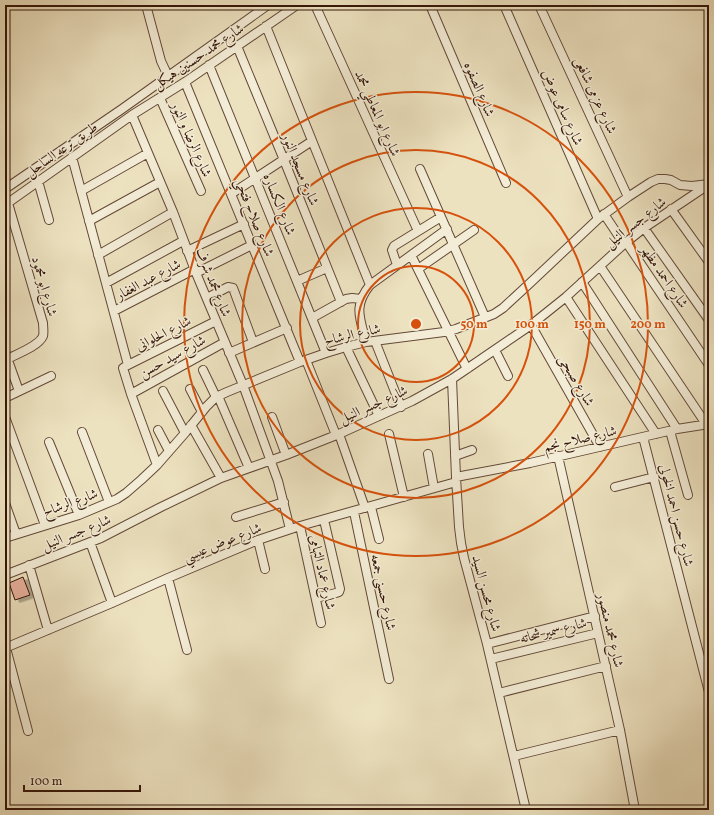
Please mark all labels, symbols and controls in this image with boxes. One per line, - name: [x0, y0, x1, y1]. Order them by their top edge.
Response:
- street label: شارع محمد حسنين هيكل: [149, 20, 249, 96]
- street label: شارع عزمى شافعى: [568, 54, 621, 138]
- street label: شارع الصفوه: [458, 59, 499, 120]
- street label: شارع سامى عوض: [535, 66, 587, 149]
- street label: شارع ابو المعاطي محمد: [347, 67, 404, 161]
- street label: شارع الرضا و النور: [164, 97, 216, 181]
- street label: طريق ترعه الساحل: [22, 118, 102, 182]
- street label: شارع مسجد النور: [275, 129, 323, 209]
- street label: شارع الكساره: [257, 171, 300, 239]
- street label: شارع صلاح فتحي: [227, 176, 278, 260]
- street label: شارع جسر النيل: [601, 193, 671, 254]
- street label: شارع احمد مظهر: [633, 240, 692, 313]
- street label: شارع محمد شرف: [189, 245, 235, 320]
- street label: شارع ابو محمود: [25, 254, 61, 319]
- street label: شارع عبد الغفار: [111, 255, 185, 307]
- street label: شارع الحلوانى: [132, 312, 195, 357]
- centre of rings: [409, 317, 423, 331]
- text: 50 m: [460, 317, 488, 333]
- text: 100 m: [515, 317, 549, 333]
- text: 150 m: [574, 317, 606, 333]
- text: 200 m: [630, 317, 666, 333]
- street label: شارع الرشاح: [322, 320, 383, 353]
- street label: شارع سيد حسن: [136, 331, 210, 384]
- street label: شارع صبحى: [552, 351, 598, 411]
- street label: شارع جسر النيل: [336, 382, 411, 430]
- street label: شارع صلاح نجم: [542, 422, 620, 460]
- street label: شارع حسن احمد الخولى: [653, 462, 697, 569]
- street label: شارع الرشاح: [40, 485, 102, 524]
- street label: شارع جسر النيل: [39, 511, 115, 557]
- street label: شارع عوض عيسي: [181, 519, 266, 570]
- street label: شارع عماد التهامى: [303, 533, 339, 612]
- street label: شارع حسنى جمعه: [364, 552, 400, 633]
- street label: شارع محسن السيد: [465, 553, 505, 634]
- street label: شارع محمد منصور: [590, 589, 627, 670]
- street label: شارع سمير شحاته: [518, 614, 589, 650]
- scale bar: [24, 767, 140, 793]
- text: 100 m: [30, 774, 63, 790]

